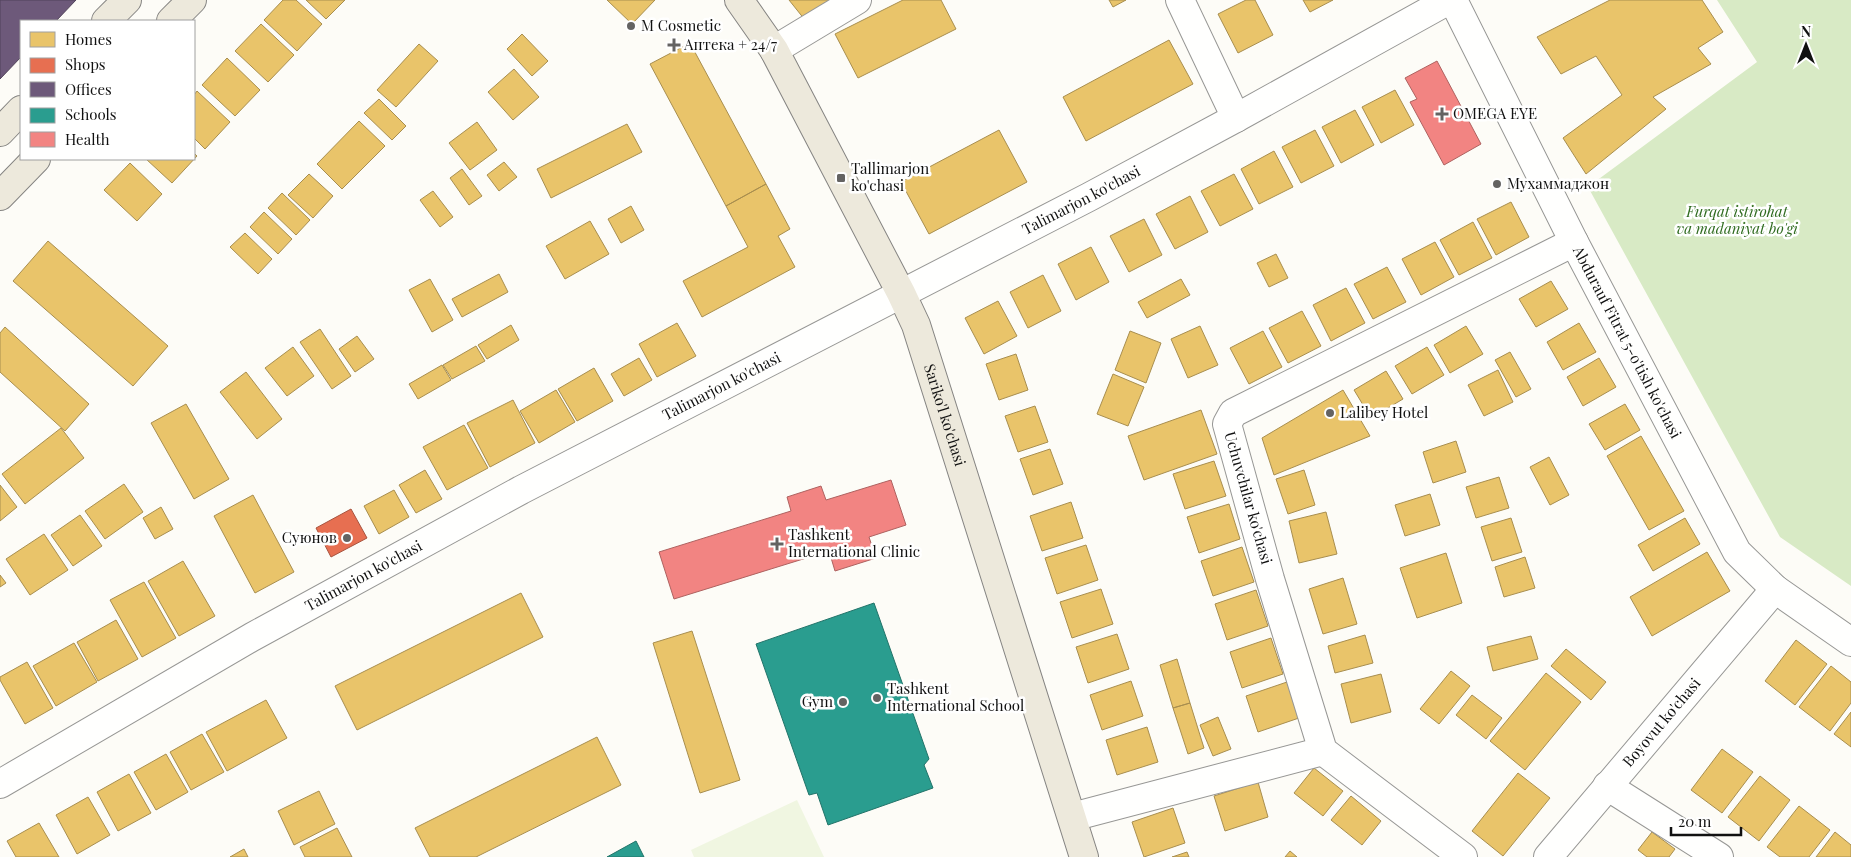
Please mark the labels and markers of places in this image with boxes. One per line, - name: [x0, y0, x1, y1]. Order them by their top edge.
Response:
- place label: M Cosmetic: [641, 15, 721, 35]
- marker: M Cosmetic: [625, 20, 637, 32]
- place label: Аптека + 24/7: [683, 34, 777, 54]
- marker: Аптека + 24/7: [668, 39, 680, 51]
- place label: OMEGA EYE: [1453, 103, 1537, 123]
- marker: OMEGA EYE: [1435, 107, 1449, 121]
- place label: Tallimarjon ko'chasi: [851, 158, 929, 195]
- marker: Tallimarjon ko'chasi: [835, 172, 847, 184]
- place label: Мухаммаджон: [1507, 173, 1609, 193]
- marker: Мухаммаджон: [1491, 178, 1503, 190]
- place label: Lalibey Hotel: [1340, 402, 1428, 422]
- marker: Lalibey Hotel: [1324, 407, 1336, 419]
- place label: Tashkent International Clinic: [788, 524, 920, 561]
- place label: Суюнов: [282, 527, 337, 547]
- marker: Суюнов: [341, 532, 353, 544]
- marker: Tashkent International Clinic: [770, 537, 784, 551]
- place label: Tashkent International School: [887, 678, 1024, 715]
- place label: Gym: [802, 691, 834, 711]
- marker: Tashkent International School: [871, 692, 883, 704]
- marker: Gym: [837, 696, 849, 708]

